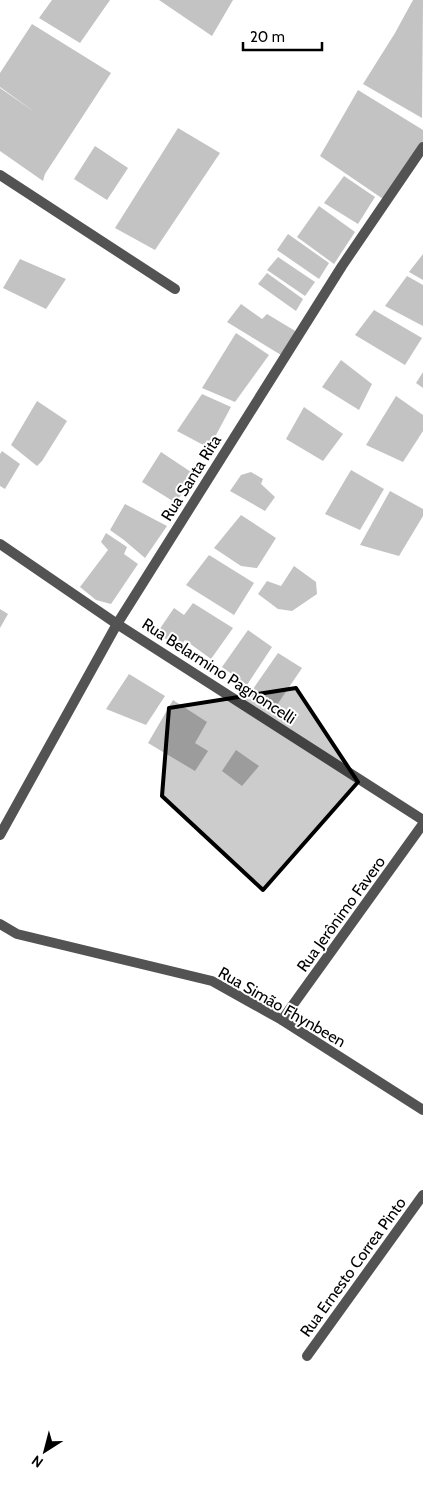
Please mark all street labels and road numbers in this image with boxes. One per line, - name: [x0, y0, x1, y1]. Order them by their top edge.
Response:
- street label: Rua Santa Rita: [157, 431, 225, 524]
- street label: Rua Belarmino Pagnoncelli: [138, 614, 300, 728]
- street label: Rua Jerônimo Favero: [293, 852, 389, 975]
- street label: Rua Simão Fhynbeen: [215, 963, 349, 1051]
- street label: Rua Ernesto Correa Pinto: [296, 1193, 410, 1340]

